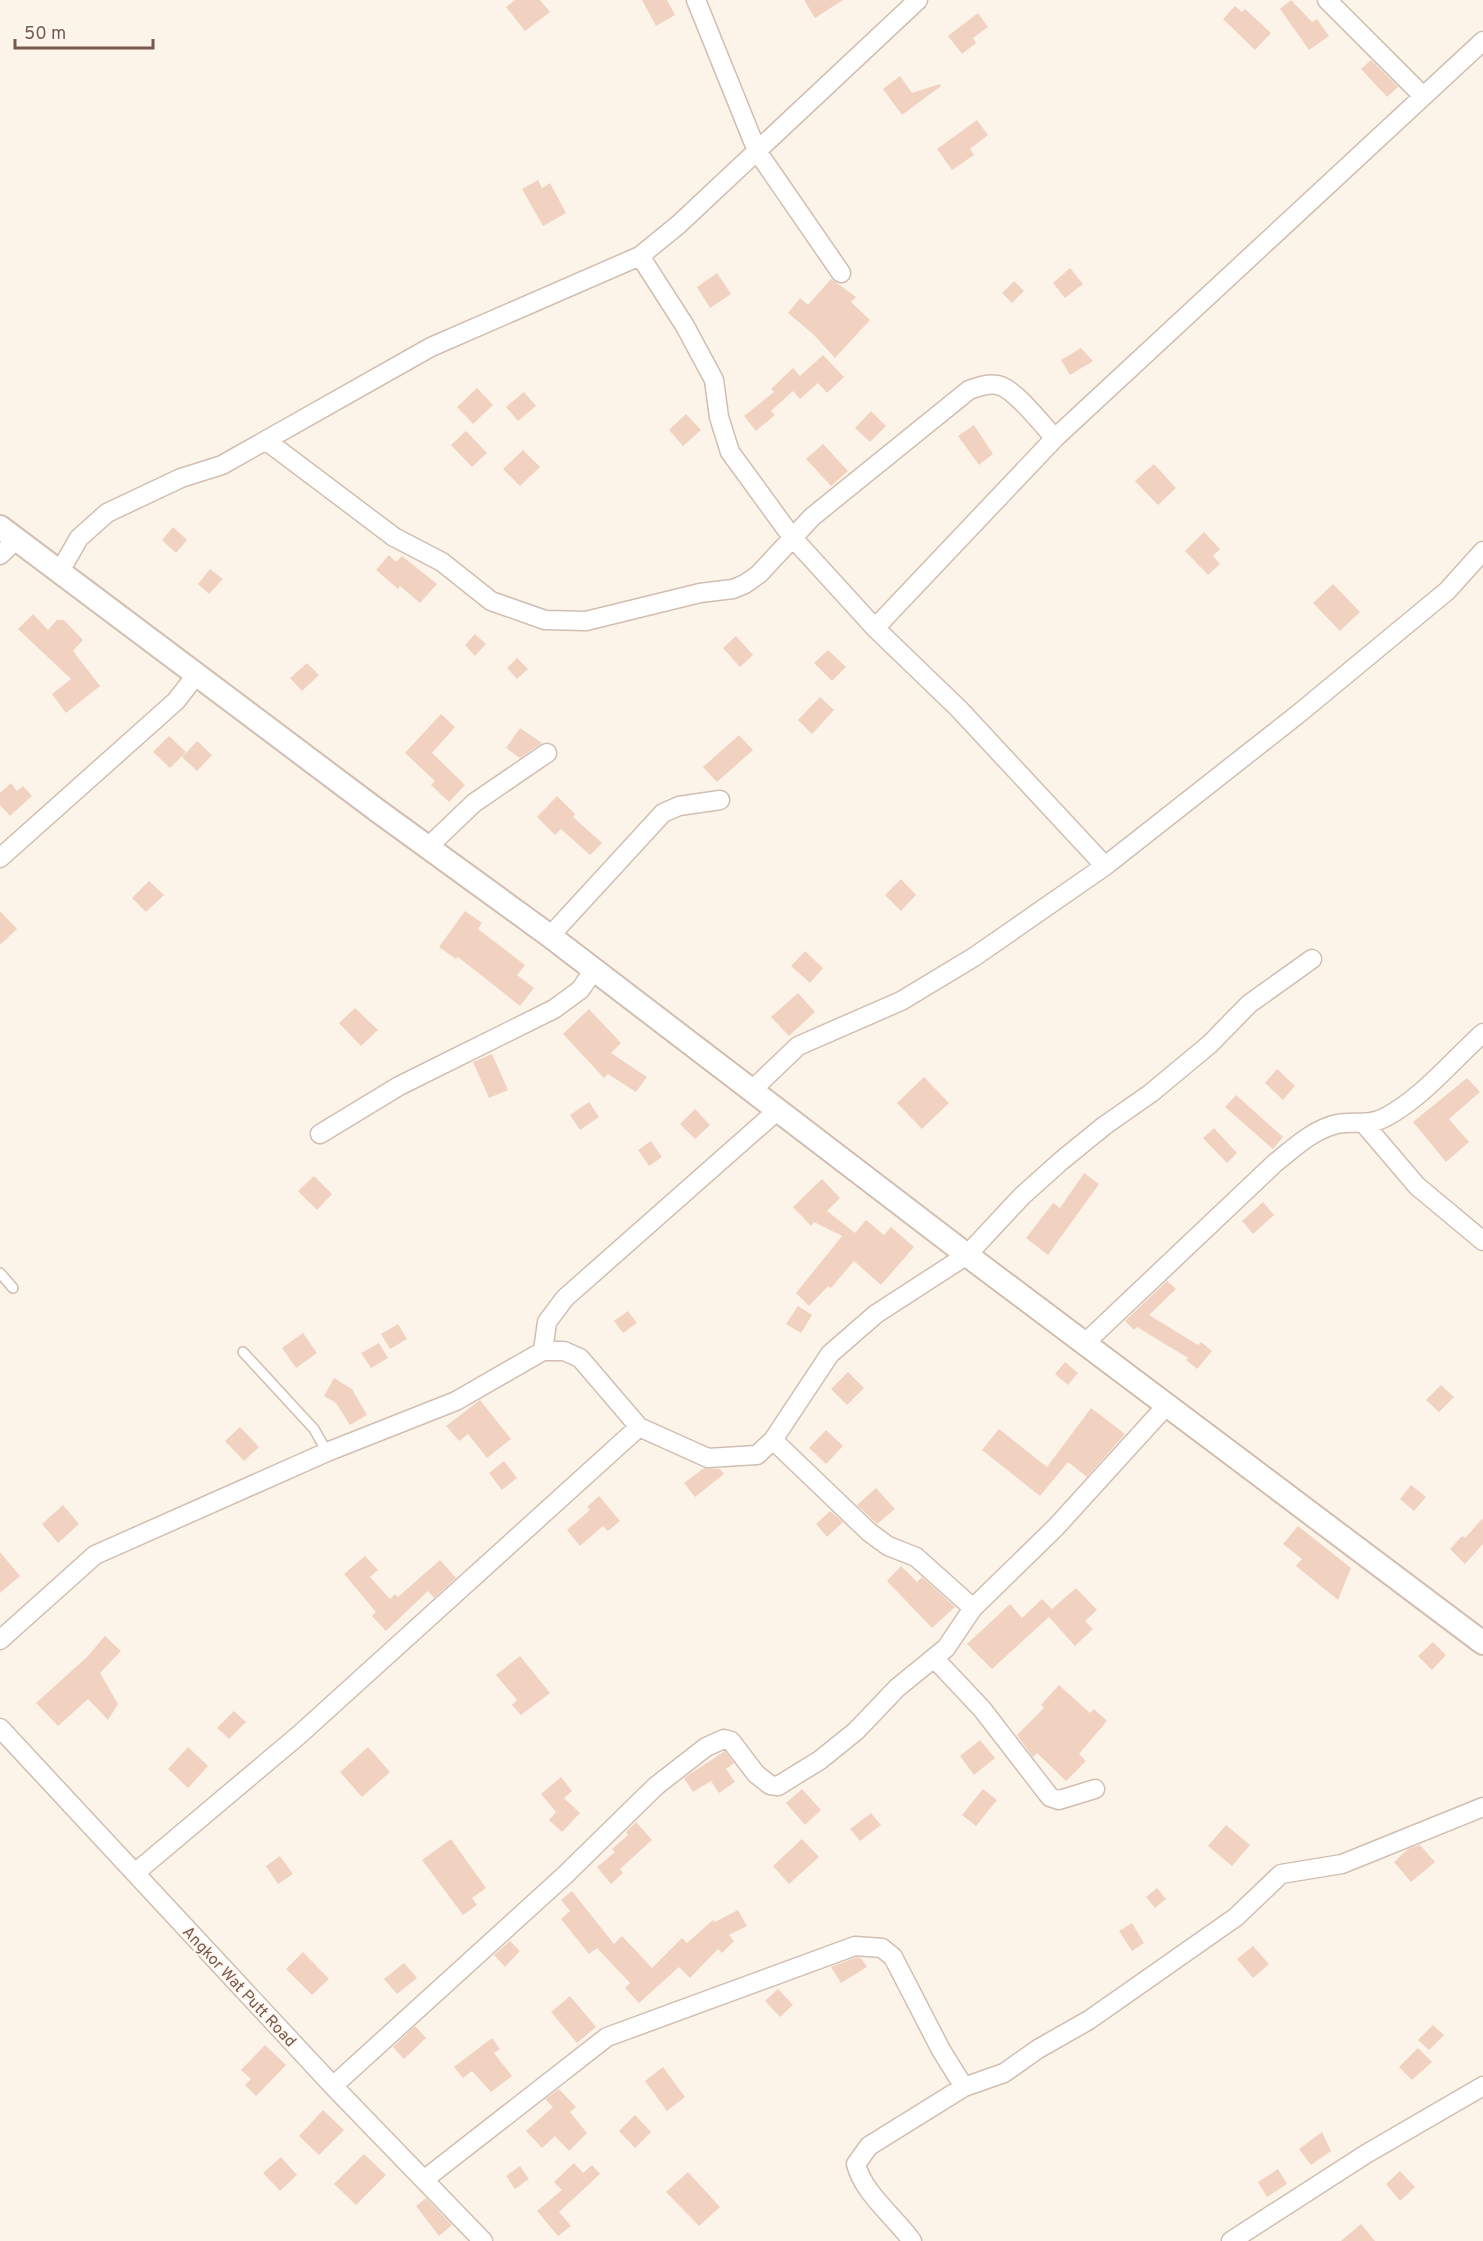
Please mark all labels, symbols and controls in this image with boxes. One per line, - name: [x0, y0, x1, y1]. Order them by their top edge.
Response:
- scale bar: [15, 12, 153, 50]
- text: 50 m: [24, 23, 66, 46]
- street label: Angkor Wat Putt Road: [177, 1923, 300, 2052]

